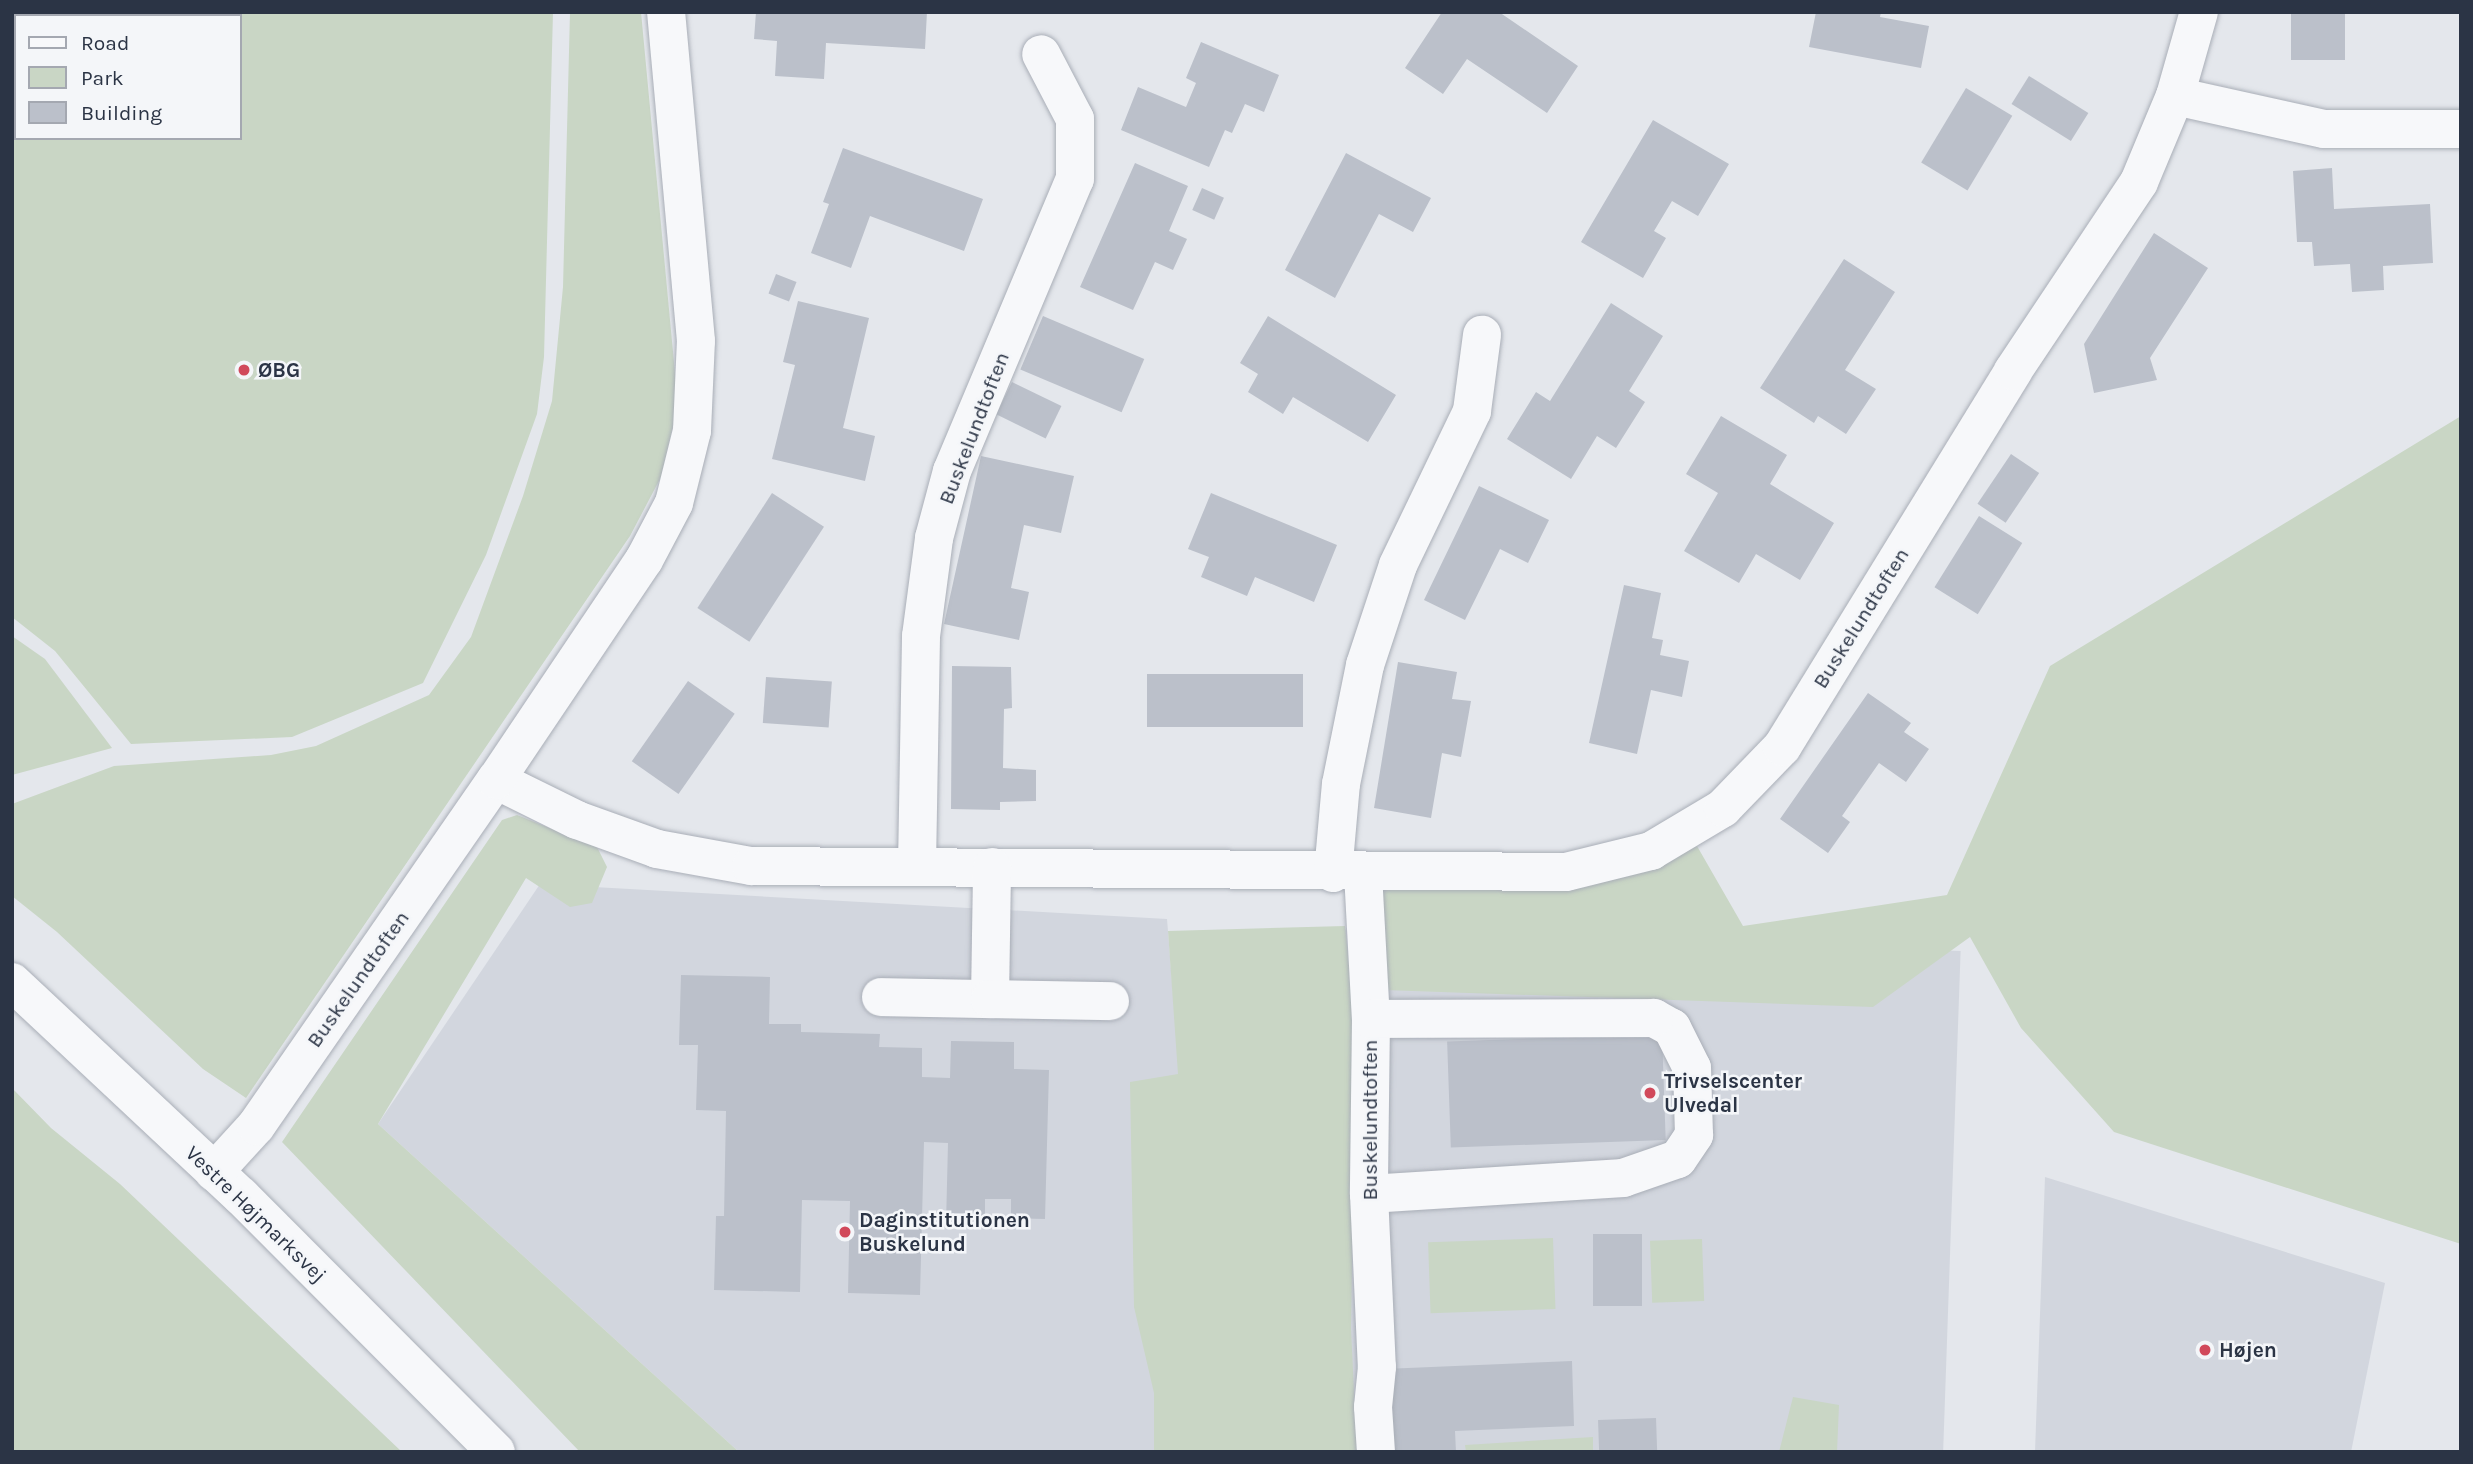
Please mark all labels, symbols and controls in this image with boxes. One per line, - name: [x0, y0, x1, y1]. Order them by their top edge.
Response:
- legend: [14, 14, 242, 140]
- text: Road: [81, 31, 129, 55]
- text: Park: [81, 66, 124, 90]
- text: Building: [81, 101, 162, 125]
- street label: Buskelundtoften: [933, 348, 1015, 508]
- place label: ØBG: [258, 357, 300, 383]
- marker: ØBG: [236, 362, 252, 378]
- street label: Buskelundtoften: [1808, 543, 1914, 693]
- street label: Buskelundtoften: [301, 906, 415, 1052]
- street label: Buskelundtoften: [1357, 1039, 1383, 1201]
- place label: Trivselscenter Ulvedal: [1664, 1068, 1802, 1118]
- marker: Trivselscenter Ulvedal: [1642, 1085, 1658, 1101]
- street label: Vestre Højmarksvej: [180, 1140, 332, 1288]
- place label: Daginstitutionen Buskelund: [859, 1207, 1030, 1257]
- marker: Daginstitutionen Buskelund: [837, 1224, 853, 1240]
- place label: Højen: [2219, 1337, 2277, 1363]
- marker: Højen: [2197, 1342, 2213, 1358]

